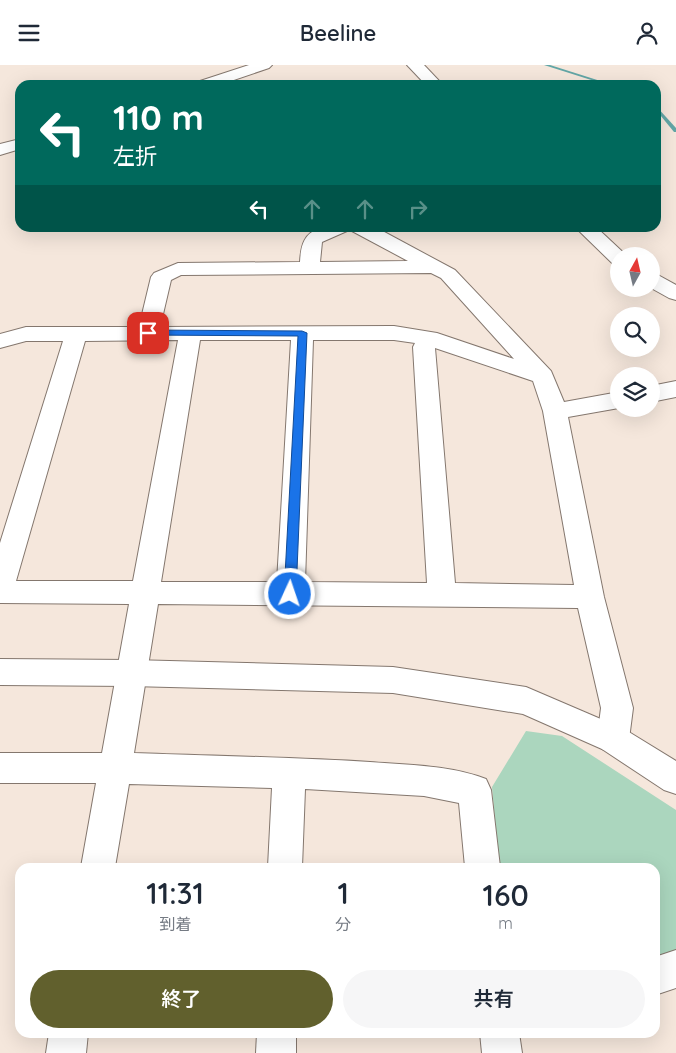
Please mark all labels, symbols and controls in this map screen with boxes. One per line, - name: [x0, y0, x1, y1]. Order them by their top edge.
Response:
- icon: menu: [15, 19, 43, 47]
- text: Beeline: [300, 19, 376, 47]
- icon: person: [633, 19, 661, 47]
- text: 110 m: [113, 95, 204, 139]
- icon: left: [30, 100, 95, 165]
- text: 左折: [113, 142, 157, 170]
- icon: left: [245, 195, 273, 223]
- icon: ahead: [298, 195, 326, 223]
- icon: ahead: [351, 195, 379, 223]
- icon: right: [404, 195, 432, 223]
- north arrow: [610, 247, 660, 297]
- map controls: [610, 247, 660, 417]
- button: search: [610, 307, 660, 357]
- pin: [127, 312, 169, 354]
- icon: arrive: [134, 319, 162, 347]
- button: layers: [610, 367, 660, 417]
- position arrow: [263, 567, 315, 619]
- text: 11:31: [146, 874, 204, 912]
- text: 1: [338, 874, 349, 912]
- text: 160: [483, 876, 529, 914]
- text: m: [498, 913, 513, 933]
- text: 到着: [159, 914, 191, 934]
- text: 分: [335, 914, 351, 934]
- button: 終了: [30, 970, 333, 1028]
- button: 共有: [343, 970, 645, 1028]

